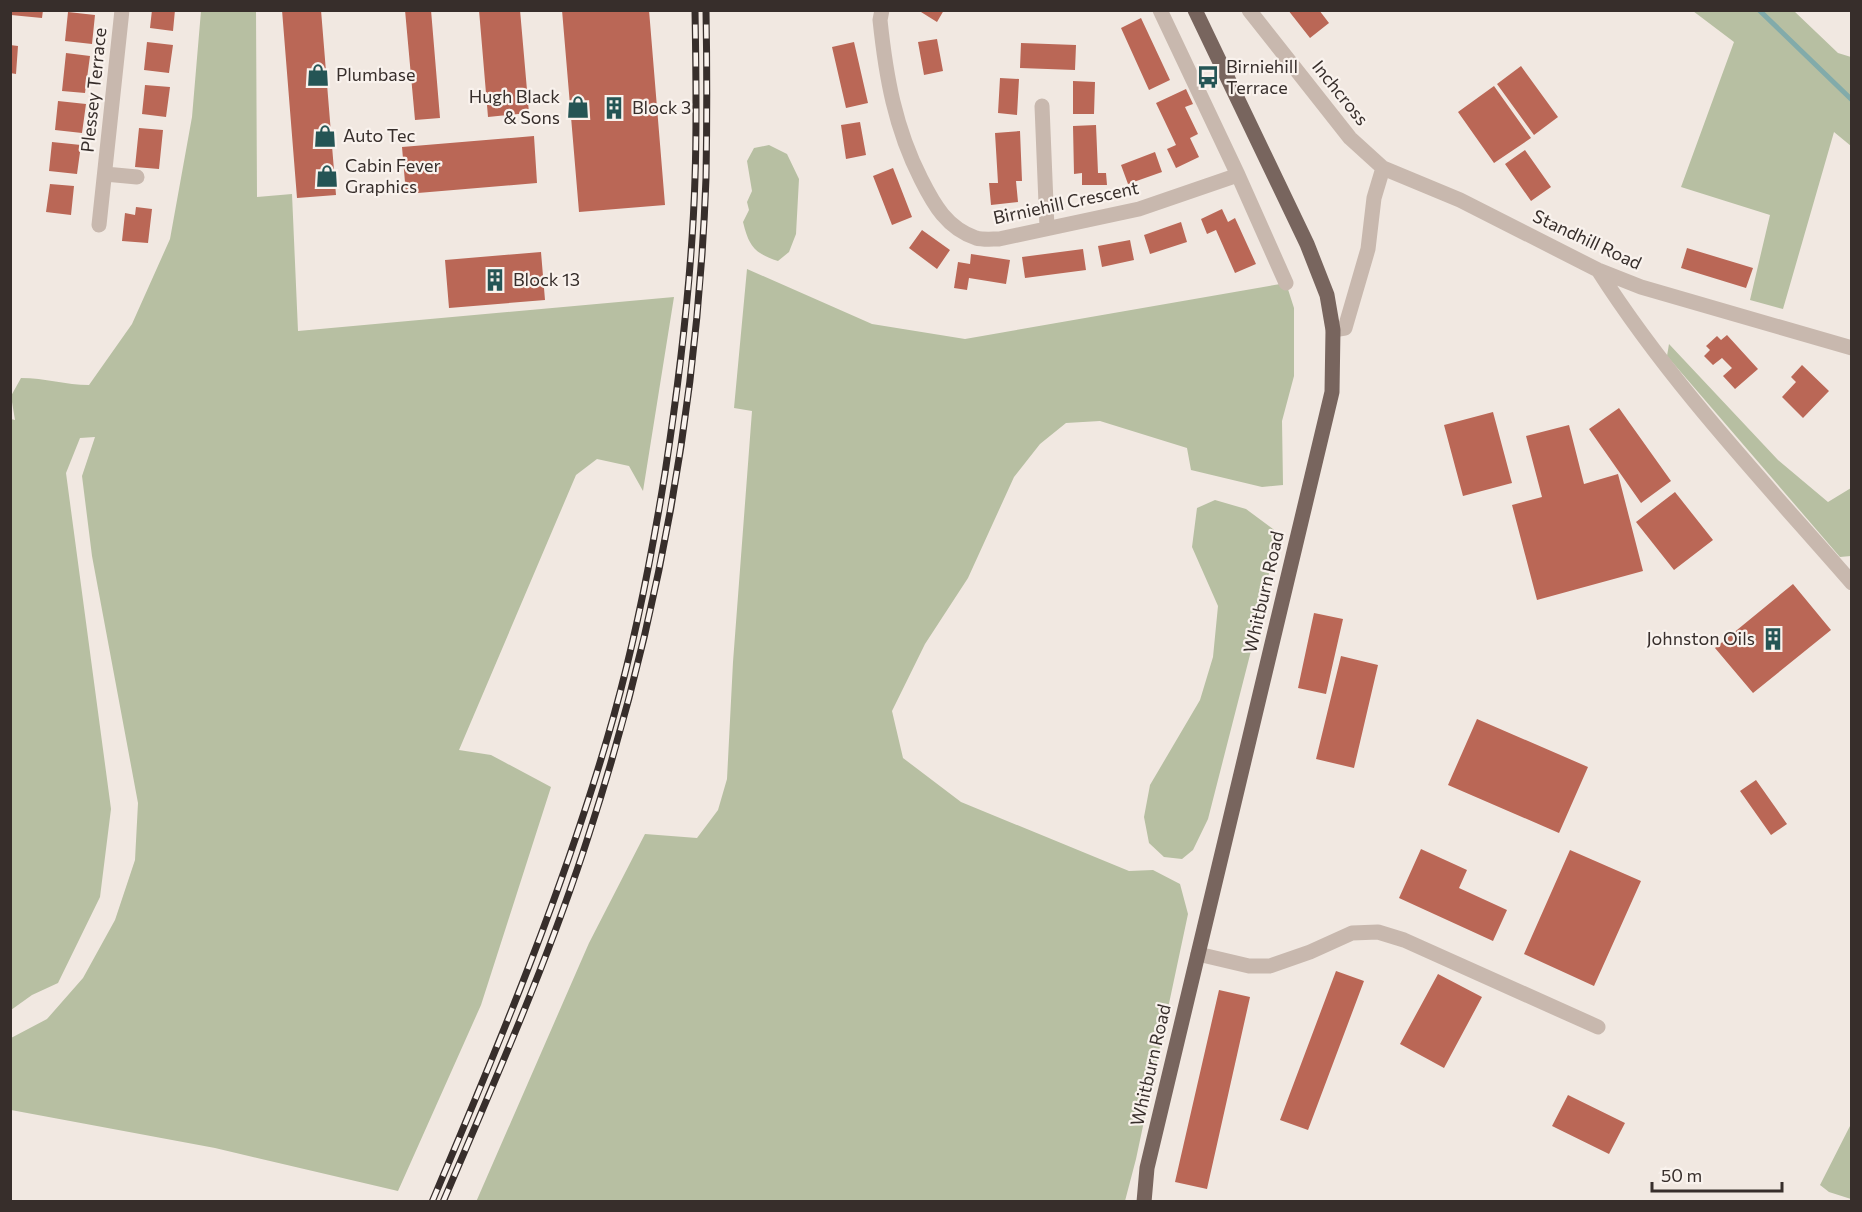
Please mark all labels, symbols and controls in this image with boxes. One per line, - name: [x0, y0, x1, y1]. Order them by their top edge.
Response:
- street label: Plessey Terrace: [76, 26, 110, 153]
- place label: Birniehill Terrace: [1226, 55, 1298, 98]
- street label: Inchcross: [1308, 55, 1374, 129]
- shop icon: Plumbase: [305, 62, 331, 88]
- place label: Plumbase: [336, 63, 415, 85]
- bus stop icon: Birniehill Terrace: [1195, 64, 1221, 90]
- place label: Hugh Black & Sons: [469, 85, 560, 128]
- shop icon: Hugh Black & Sons: [565, 94, 591, 120]
- building icon: Block 3: [601, 95, 627, 121]
- place label: Block 3: [632, 96, 691, 118]
- shop icon: Auto Tec: [312, 123, 338, 149]
- place label: Auto Tec: [343, 124, 415, 146]
- place label: Cabin Fever Graphics: [345, 154, 441, 197]
- shop icon: Cabin Fever Graphics: [314, 163, 340, 189]
- street label: Birniehill Crescent: [991, 176, 1141, 228]
- street label: Standhill Road: [1530, 204, 1645, 274]
- building icon: Block 13: [482, 267, 508, 293]
- place label: Block 13: [513, 268, 580, 290]
- street label: Whitburn Road: [1238, 529, 1288, 655]
- building icon: Johnston Oils: [1760, 626, 1786, 652]
- place label: Johnston Oils: [1646, 627, 1755, 649]
- street label: Whitburn Road: [1125, 1002, 1175, 1128]
- scale bar: [1652, 1155, 1782, 1193]
- text: 50 m: [1661, 1164, 1702, 1186]

